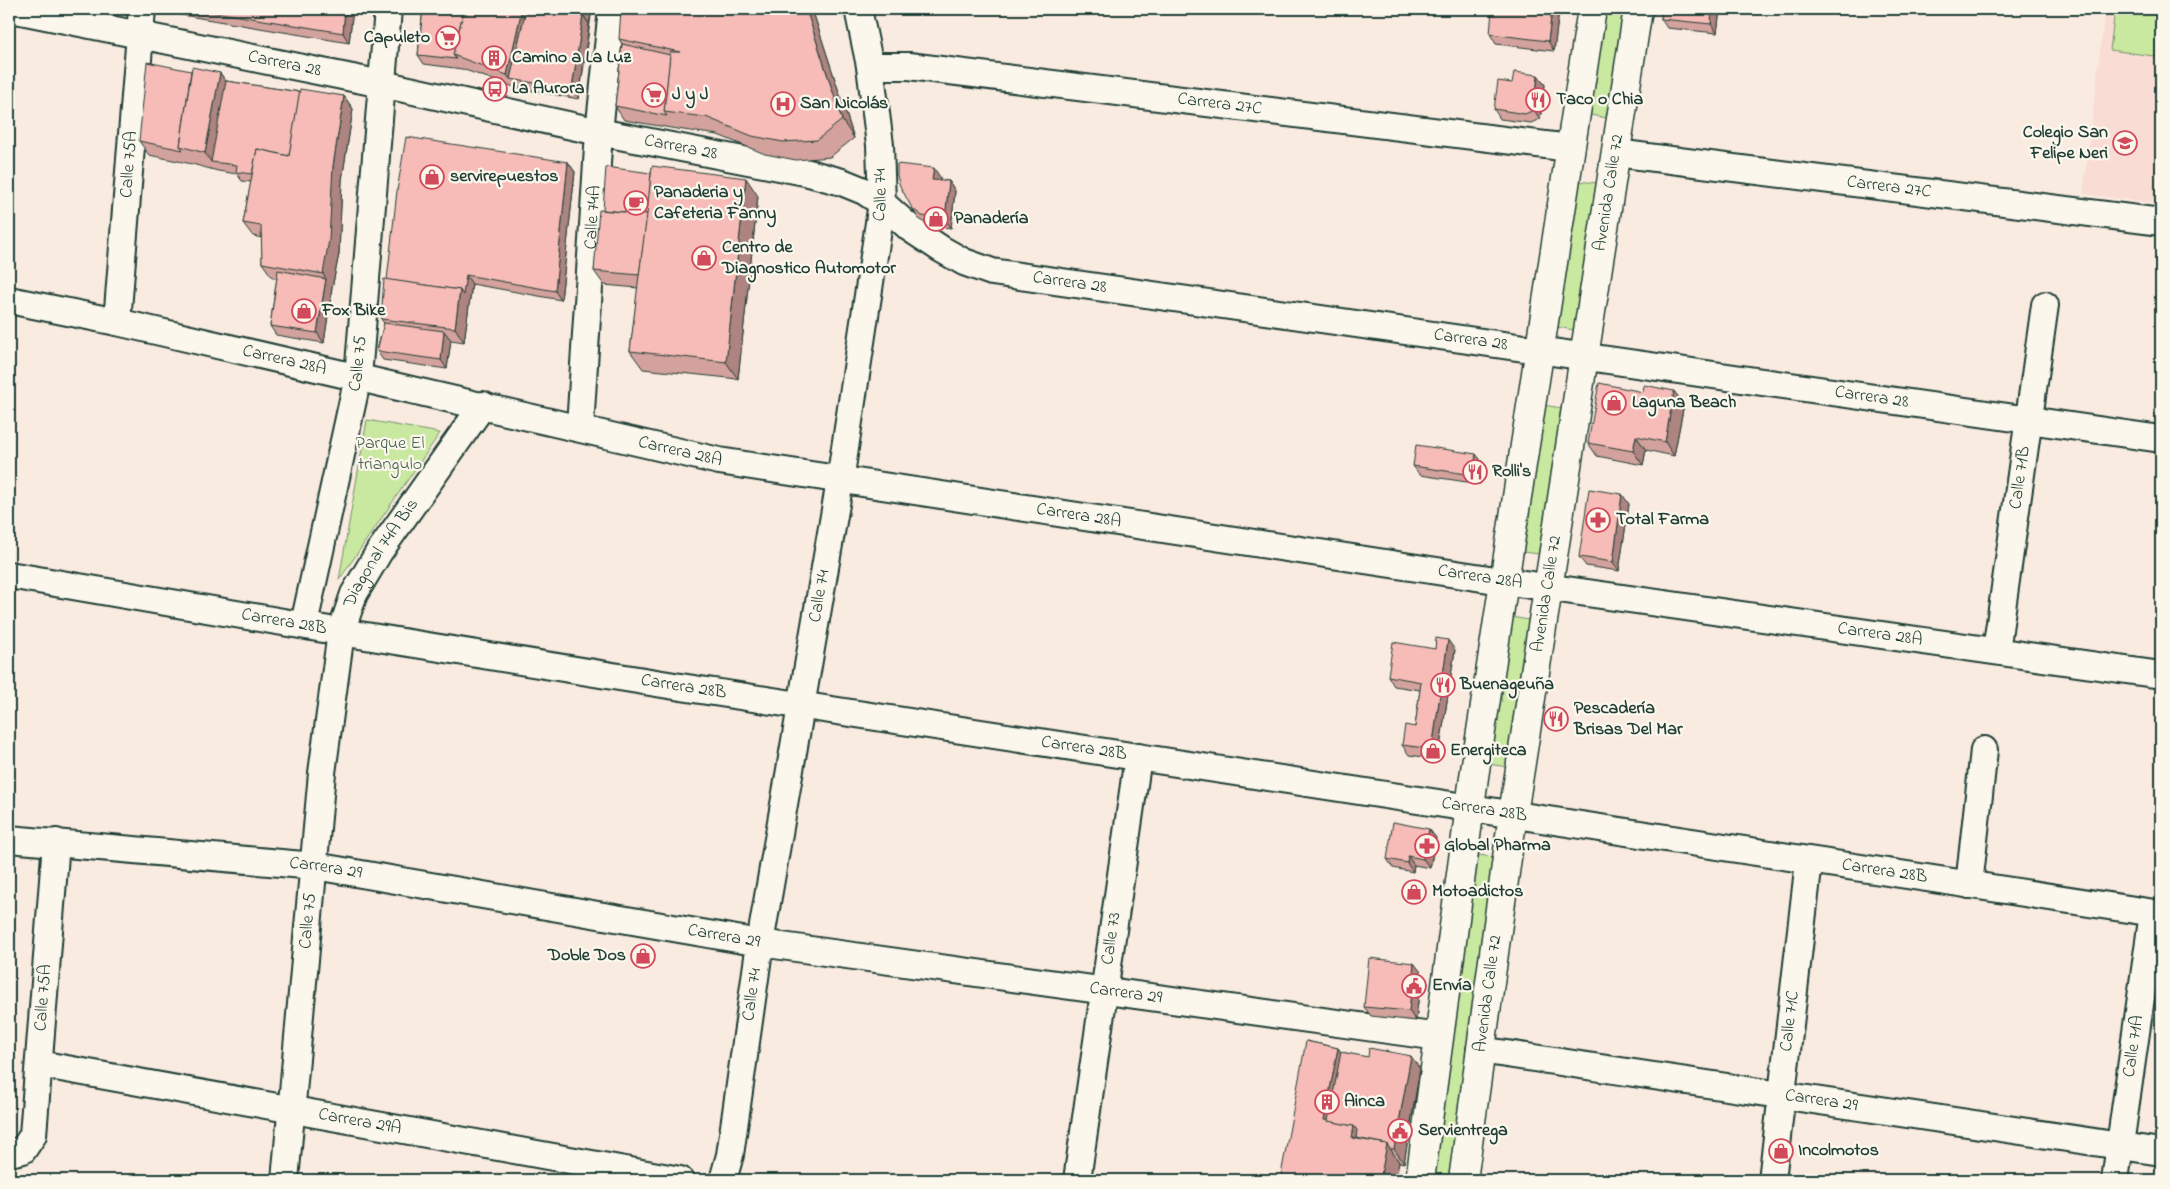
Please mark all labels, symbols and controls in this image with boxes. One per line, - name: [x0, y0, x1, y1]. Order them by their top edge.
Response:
- place label: Capuleto: [364, 25, 430, 51]
- supermarket icon: Capuleto: [435, 25, 461, 51]
- street label: Carrera 28: [245, 44, 324, 84]
- building icon: Camino a La Luz: [481, 45, 507, 71]
- place label: Camino a La Luz: [512, 45, 632, 71]
- bus stop icon: La Aurora: [482, 76, 508, 102]
- place label: La Aurora: [512, 76, 585, 102]
- supermarket icon: J y J: [641, 82, 667, 108]
- place label: J y J: [672, 82, 709, 109]
- street label: Carrera 27C: [1176, 86, 1263, 123]
- restaurant icon: Taco o Chia: [1525, 87, 1551, 113]
- place label: Taco o Chia: [1556, 87, 1643, 113]
- hospital icon: San Nicolás: [770, 91, 796, 117]
- place label: San Nicolás: [800, 91, 888, 117]
- place label: Colegio San Felipe Neri: [2023, 120, 2108, 167]
- street label: Carrera 28: [642, 128, 720, 168]
- street label: Calle 75A: [114, 130, 145, 199]
- school or university icon: Colegio San Felipe Neri: [2112, 130, 2138, 156]
- street label: Avenida Calle 72: [1588, 133, 1631, 253]
- shop icon: servirepuestos: [419, 164, 445, 190]
- place label: servirepuestos: [450, 164, 558, 190]
- street label: Calle 74: [866, 168, 895, 223]
- street label: Carrera 27C: [1845, 169, 1933, 206]
- place label: Panaderia y Cafeteria Fanny: [654, 180, 776, 228]
- street label: Calle 74A: [578, 185, 609, 250]
- cafe icon: Panaderia y Cafeteria Fanny: [623, 190, 649, 216]
- shop icon: Panadería: [923, 206, 949, 232]
- place label: Panadería: [954, 206, 1029, 232]
- place label: Centro de Diagnostico Automotor: [721, 235, 896, 283]
- shop icon: Centro de Diagnostico Automotor: [691, 245, 717, 271]
- street label: Carrera 28: [1031, 265, 1109, 301]
- shop icon: Fox Bike: [291, 298, 317, 324]
- place label: Fox Bike: [321, 298, 386, 324]
- street label: Carrera 28: [1432, 322, 1510, 359]
- street label: Calle 75: [342, 335, 374, 394]
- street label: Carrera 28A: [240, 338, 329, 383]
- street label: Carrera 28: [1833, 380, 1911, 416]
- shop icon: Laguna Beach: [1601, 390, 1627, 416]
- place label: Laguna Beach: [1632, 390, 1737, 417]
- street label: Carrera 28A: [635, 430, 725, 474]
- park label: Parque El triangulo: [356, 431, 424, 479]
- street label: Calle 71B: [2003, 444, 2038, 511]
- restaurant icon: Rolli's: [1462, 459, 1488, 485]
- place label: Rolli's: [1492, 459, 1531, 485]
- street label: Diagonal 74A Bis: [337, 494, 426, 612]
- street label: Carrera 28A: [1035, 497, 1123, 535]
- pharmacy icon: Total Farma: [1585, 507, 1611, 533]
- place label: Total Farma: [1616, 507, 1709, 533]
- street label: Avenida Calle 72: [1525, 534, 1569, 654]
- street label: Carrera 28A: [1436, 558, 1524, 597]
- street label: Calle 74: [803, 567, 837, 625]
- street label: Carrera 28B: [239, 602, 329, 642]
- street label: Carrera 28A: [1836, 616, 1924, 654]
- street label: Carrera 28B: [639, 668, 728, 707]
- restaurant icon: Buenageuña: [1430, 672, 1456, 698]
- place label: Buenageuña: [1459, 672, 1554, 699]
- place label: Pescadería Brisas Del Mar: [1573, 696, 1683, 743]
- restaurant icon: Pescadería Brisas Del Mar: [1543, 706, 1569, 732]
- street label: Carrera 28B: [1039, 729, 1129, 768]
- shop icon: Energiteca: [1420, 738, 1446, 764]
- place label: Energiteca: [1450, 738, 1527, 765]
- street label: Carrera 28B: [1440, 791, 1529, 830]
- pharmacy icon: Global Pharma: [1414, 833, 1440, 859]
- place label: Global Pharma: [1444, 833, 1551, 859]
- street label: Carrera 29: [288, 851, 364, 887]
- street label: Carrera 28B: [1840, 852, 1929, 891]
- shop icon: Motoadictos: [1401, 879, 1427, 905]
- place label: Motoadictos: [1432, 879, 1523, 905]
- street label: Calle 75: [293, 892, 324, 950]
- street label: Calle 73: [1095, 910, 1128, 967]
- street label: Carrera 29: [686, 918, 763, 956]
- street label: Avenida Calle 72: [1468, 934, 1509, 1054]
- place label: Doble Dos: [547, 943, 626, 969]
- shop icon: Doble Dos: [630, 943, 656, 969]
- street label: Calle 75A: [28, 963, 59, 1032]
- street label: Calle 74: [736, 966, 769, 1023]
- public building icon: Envía: [1401, 973, 1427, 999]
- place label: Envía: [1432, 973, 1472, 999]
- street label: Carrera 29: [1088, 976, 1164, 1012]
- street label: Calle 71C: [1774, 989, 1807, 1053]
- street label: Calle 71A: [2117, 1014, 2151, 1079]
- street label: Carrera 29: [1783, 1083, 1860, 1119]
- building icon: Ainca: [1314, 1089, 1340, 1115]
- place label: Ainca: [1344, 1089, 1385, 1115]
- street label: Carrera 29A: [316, 1102, 404, 1142]
- public building icon: Servientrega: [1387, 1118, 1413, 1144]
- place label: Servientrega: [1418, 1118, 1508, 1145]
- shop icon: Incolmotos: [1768, 1138, 1794, 1164]
- place label: Incolmotos: [1798, 1138, 1879, 1164]

